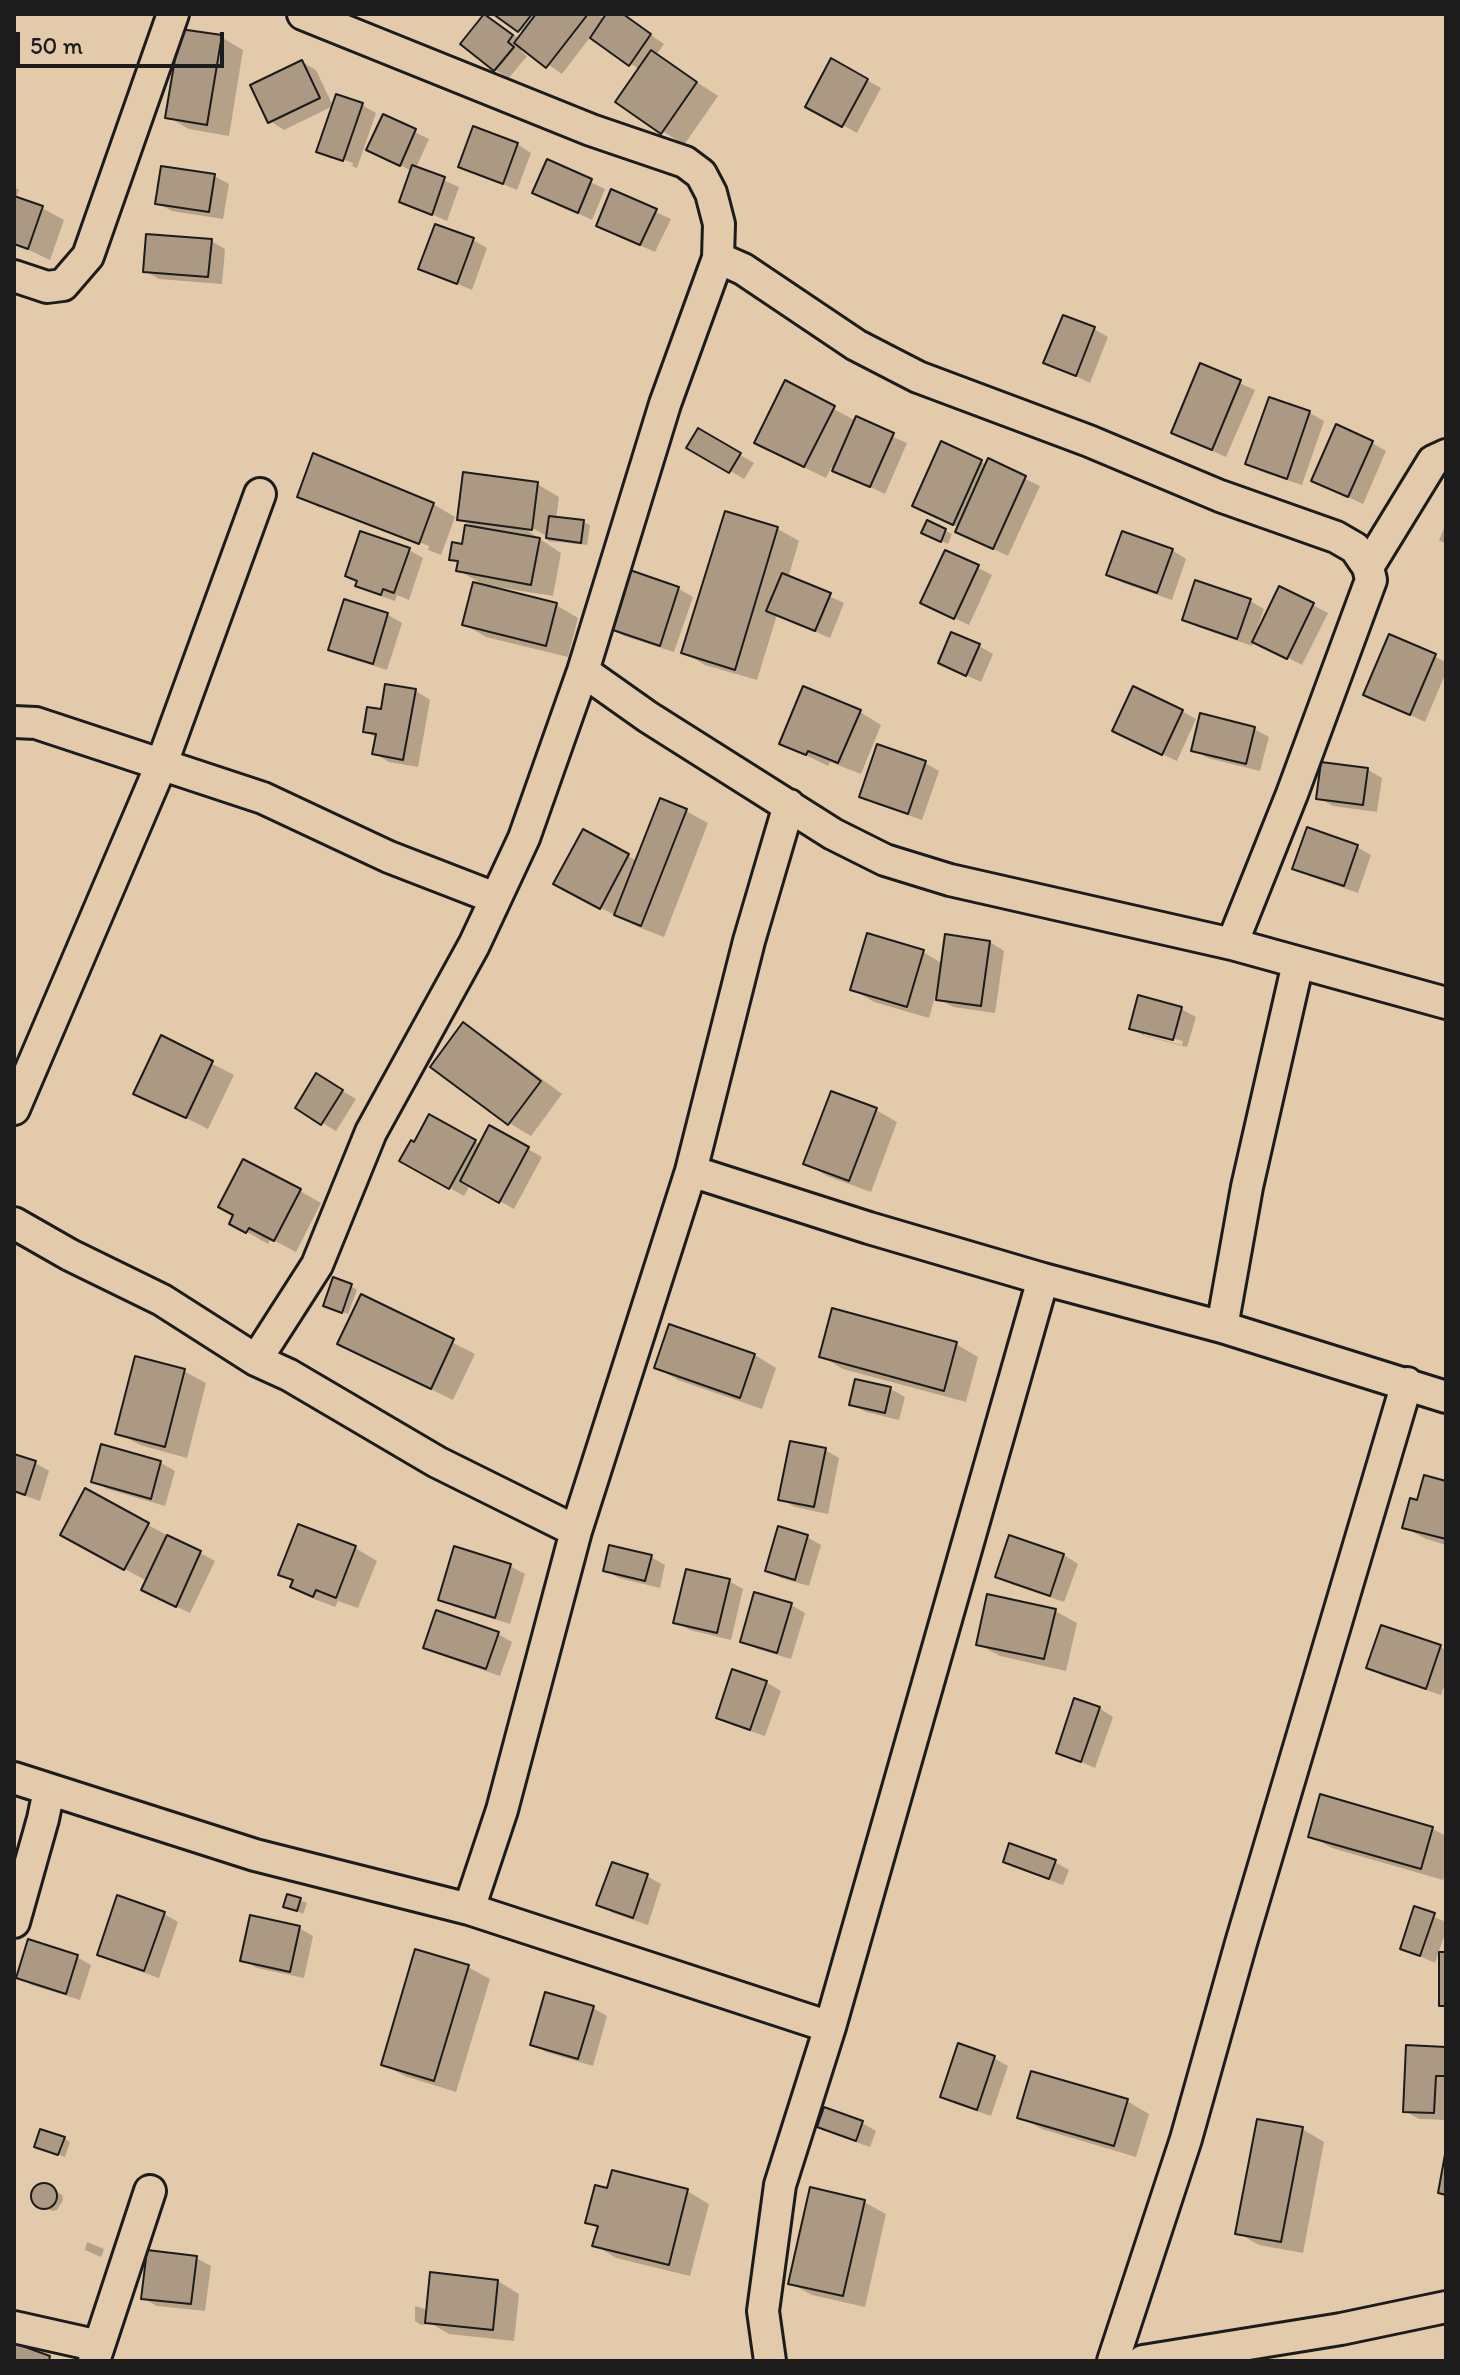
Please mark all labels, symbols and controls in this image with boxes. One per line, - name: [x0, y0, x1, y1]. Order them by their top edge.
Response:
- scale bar: [20, 16, 228, 66]
- text: 50 m: [30, 31, 83, 60]

